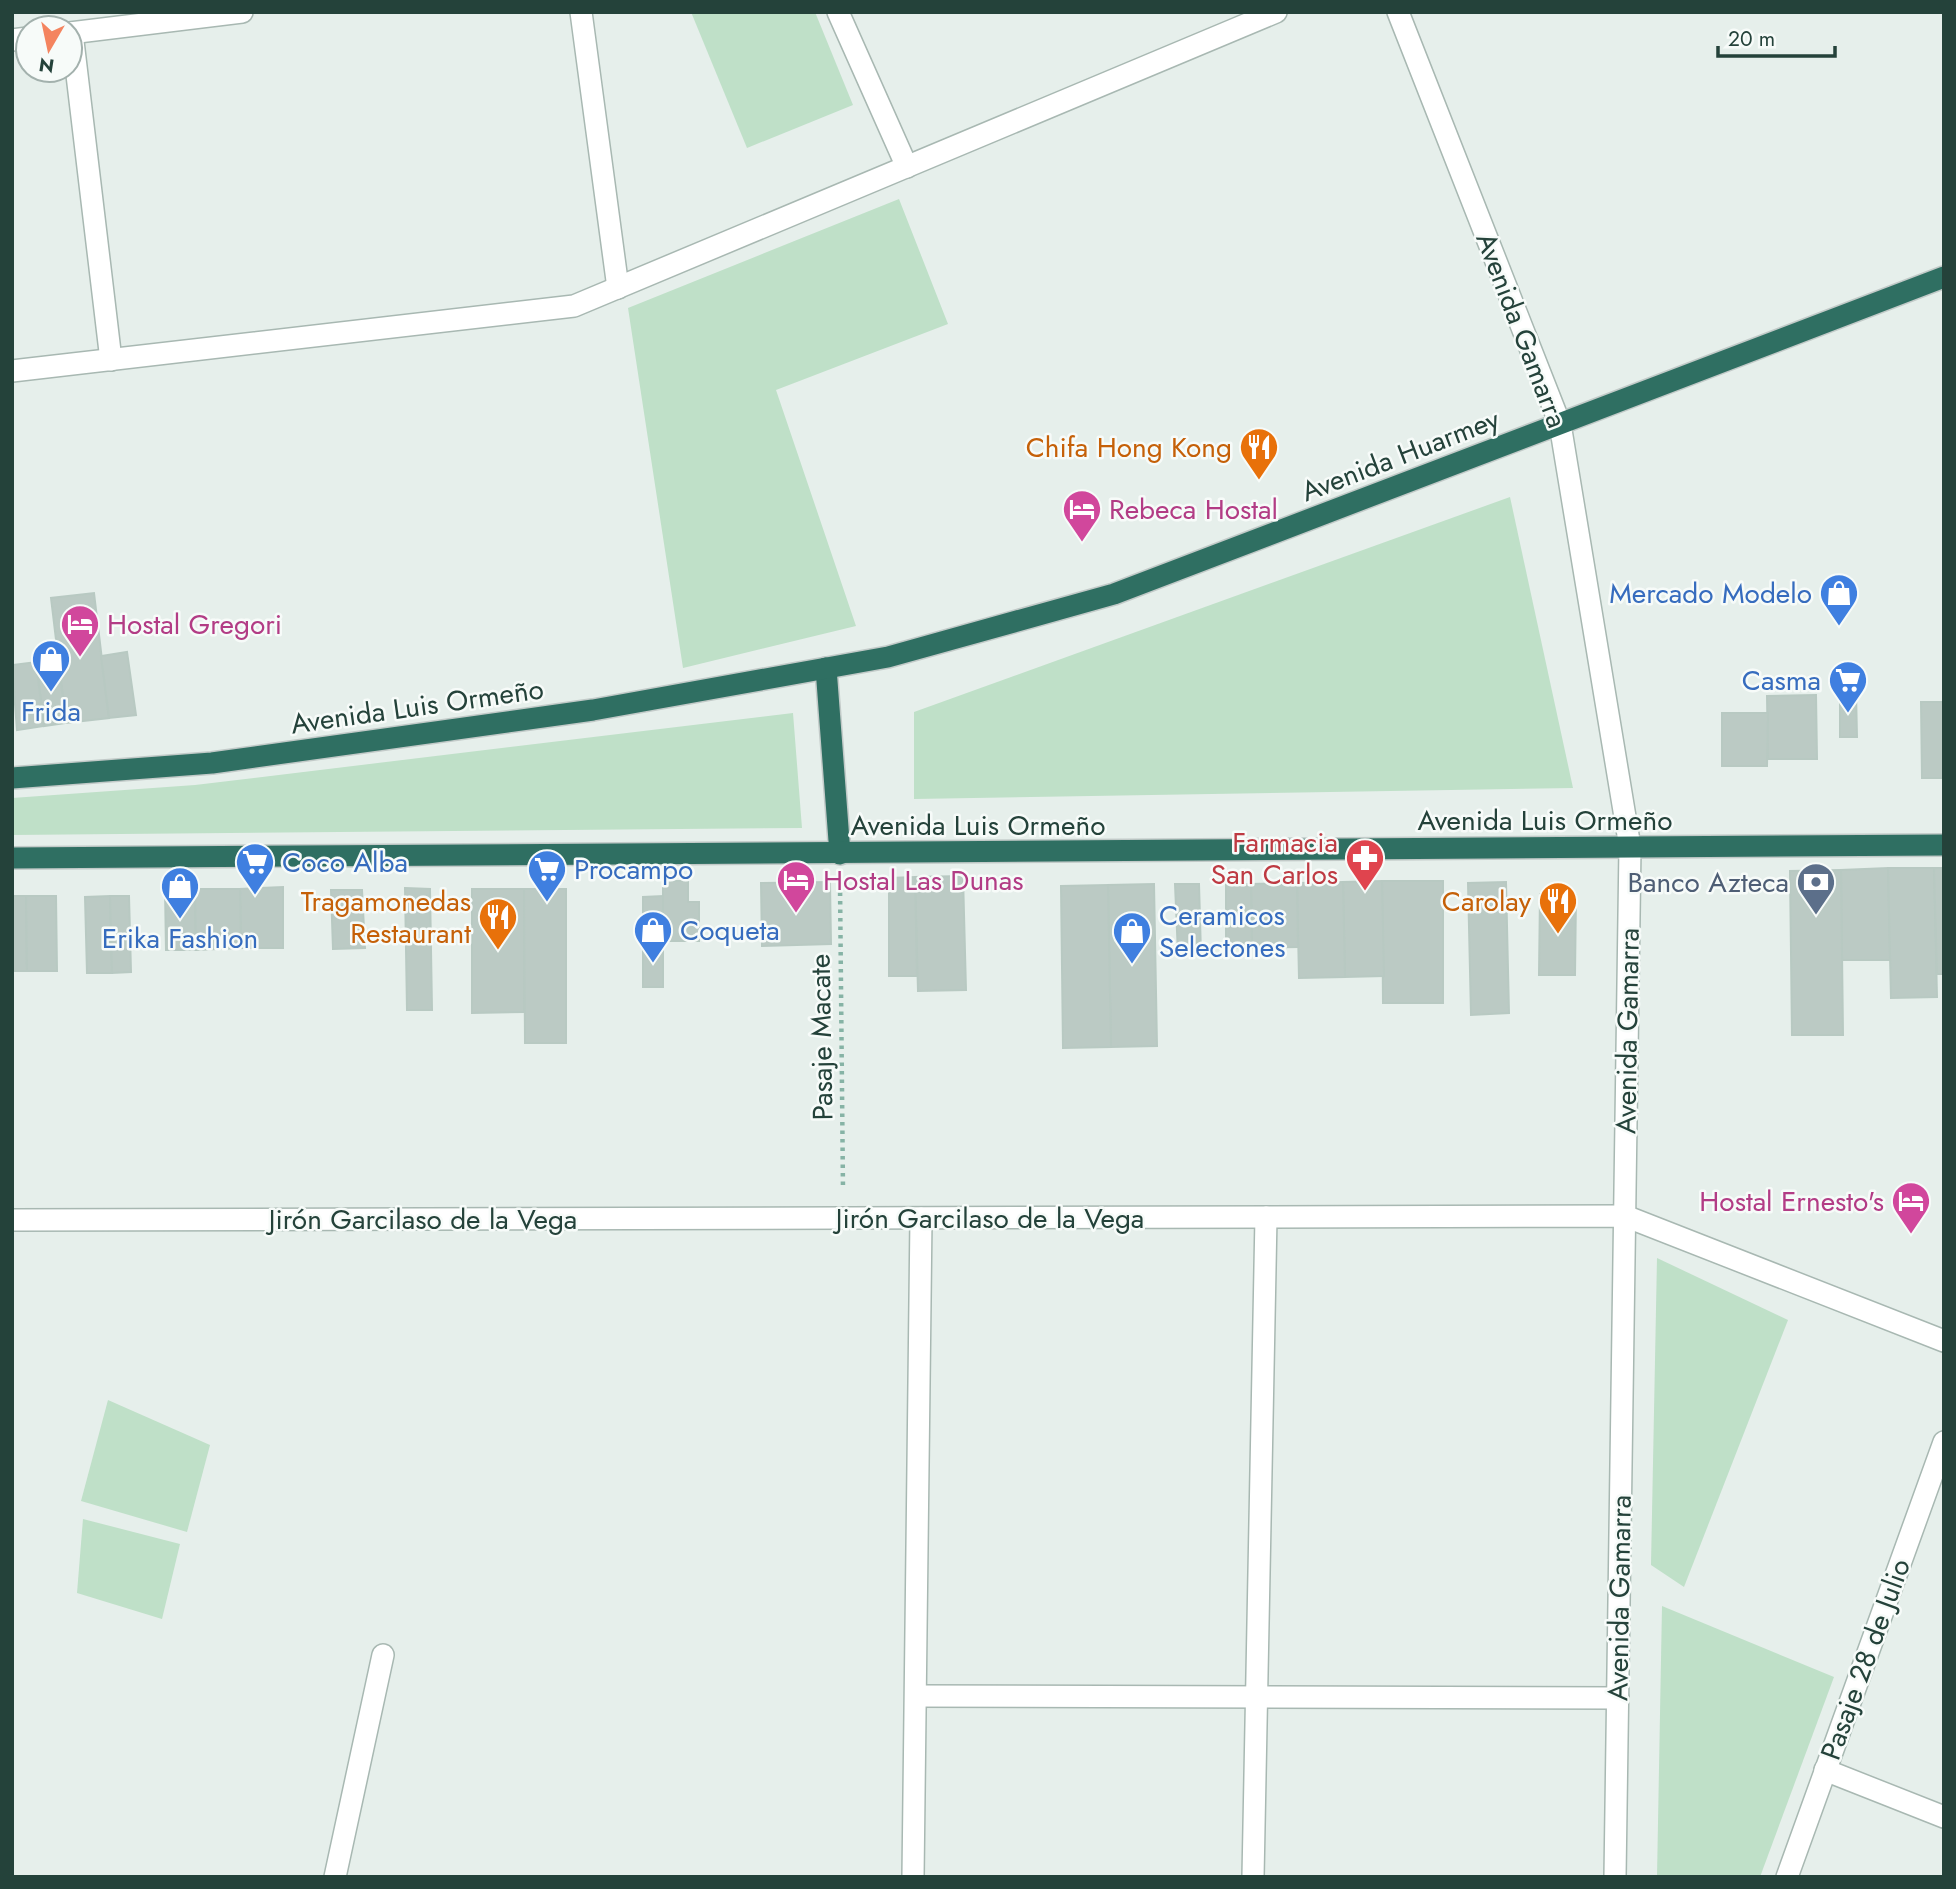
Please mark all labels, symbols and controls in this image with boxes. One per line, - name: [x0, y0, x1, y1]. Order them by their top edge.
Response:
- north arrow: [14, 14, 84, 84]
- scale bar: [1718, 14, 1835, 58]
- text: 20 m: [1728, 24, 1775, 54]
- text: N: [37, 51, 56, 80]
- street label: Avenida Gamarra: [1465, 226, 1578, 434]
- street label: Avenida Huarmey: [1295, 399, 1506, 512]
- restaurant icon: Chifa Hong Kong: [1238, 426, 1280, 481]
- place label: Chifa Hong Kong: [1026, 427, 1232, 468]
- hotel icon: Rebeca Hostal: [1061, 488, 1103, 543]
- place label: Rebeca Hostal: [1109, 489, 1278, 530]
- shop icon: Mercado Modelo: [1818, 572, 1860, 627]
- place label: Mercado Modelo: [1609, 573, 1812, 614]
- hotel icon: Hostal Gregori: [59, 603, 101, 658]
- place label: Hostal Gregori: [107, 604, 282, 645]
- shop icon: Frida: [30, 638, 72, 693]
- supermarket icon: Casma: [1827, 659, 1869, 714]
- place label: Casma: [1742, 660, 1821, 701]
- street label: Avenida Luis Ormeño: [288, 668, 546, 745]
- place label: Frida: [21, 691, 81, 732]
- street label: Avenida Luis Ormeño: [1418, 800, 1672, 841]
- street label: Avenida Luis Ormeño: [851, 805, 1105, 846]
- place label: Farmacia San Carlos: [1211, 822, 1338, 895]
- pharmacy icon: Farmacia San Carlos: [1344, 837, 1386, 892]
- supermarket icon: Coco Alba: [234, 841, 276, 896]
- place label: Coco Alba: [282, 842, 408, 883]
- supermarket icon: Procampo: [526, 848, 568, 903]
- place label: Procampo: [574, 849, 693, 890]
- hotel icon: Hostal Las Dunas: [775, 859, 817, 914]
- place label: Hostal Las Dunas: [823, 860, 1024, 901]
- bank icon: Banco Azteca: [1795, 861, 1837, 916]
- place label: Banco Azteca: [1627, 862, 1789, 903]
- shop icon: Erika Fashion: [159, 865, 201, 920]
- restaurant icon: Carolay: [1537, 880, 1579, 935]
- place label: Tragamonedas Restaurant: [301, 881, 471, 954]
- place label: Carolay: [1442, 881, 1532, 922]
- place label: Ceramicos Selectones: [1159, 895, 1285, 968]
- restaurant icon: Tragamonedas Restaurant: [477, 896, 519, 951]
- shop icon: Coqueta: [632, 909, 674, 964]
- place label: Coqueta: [680, 910, 780, 951]
- shop icon: Ceramicos Selectones: [1111, 910, 1153, 965]
- place label: Erika Fashion: [102, 918, 258, 959]
- street label: Avenida Gamarra: [1605, 927, 1650, 1135]
- street label: Pasaje Macate: [800, 953, 843, 1121]
- hotel icon: Hostal Ernesto's: [1890, 1180, 1932, 1235]
- place label: Hostal Ernesto's: [1699, 1181, 1884, 1222]
- street label: Jirón Garcilaso de la Vega: [832, 1198, 1144, 1239]
- street label: Jirón Garcilaso de la Vega: [265, 1199, 577, 1240]
- street label: Avenida Gamarra: [1597, 1494, 1642, 1702]
- street label: Pasaje 28 de Julio: [1810, 1553, 1921, 1765]

